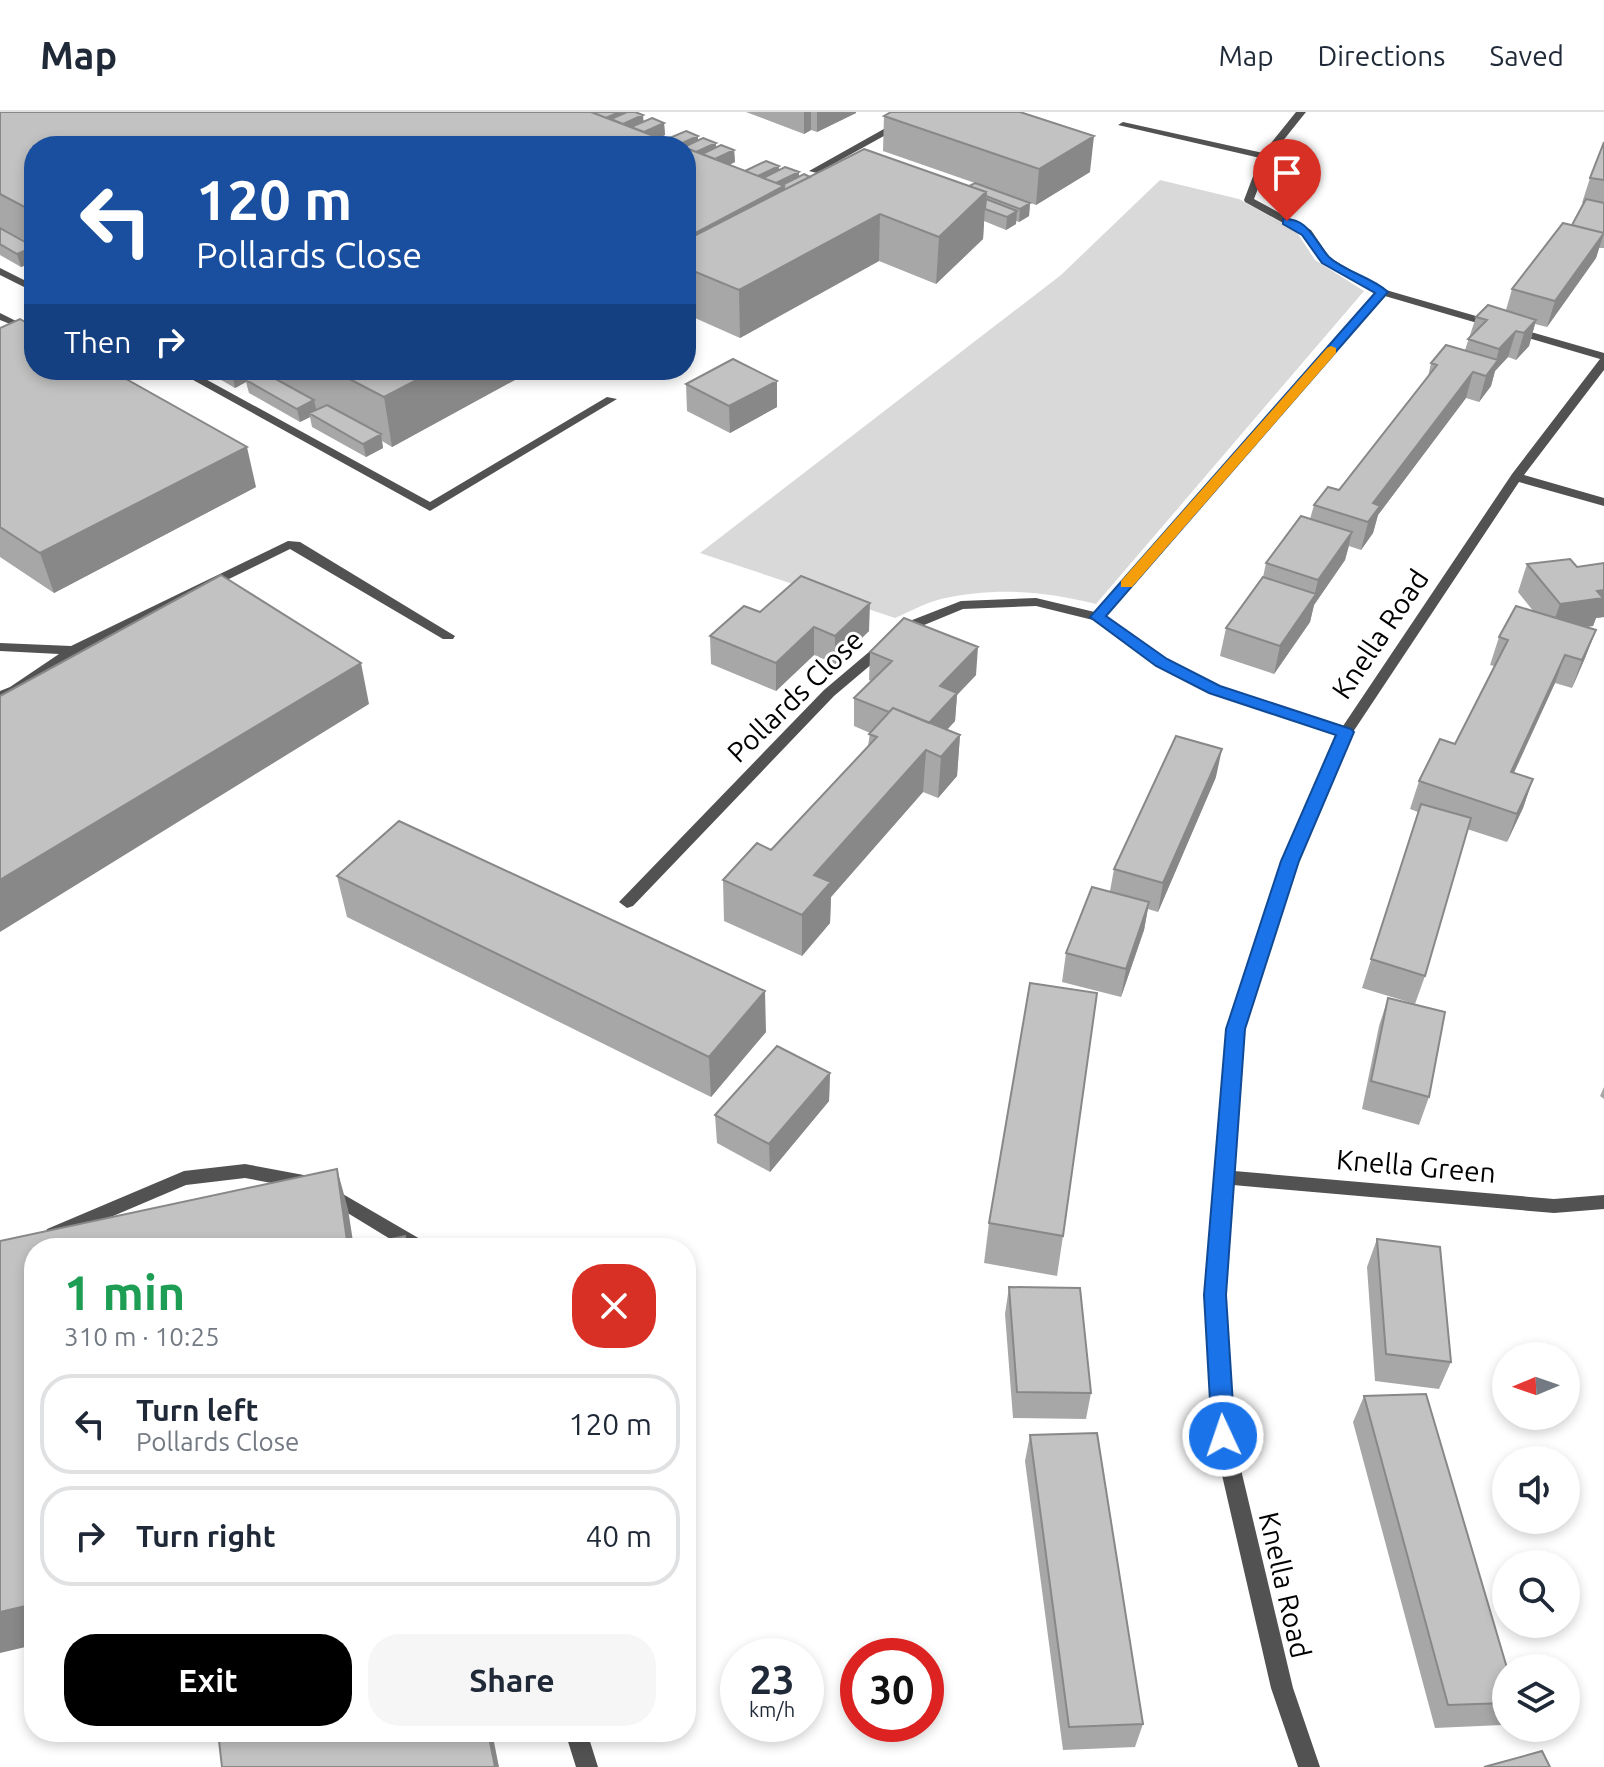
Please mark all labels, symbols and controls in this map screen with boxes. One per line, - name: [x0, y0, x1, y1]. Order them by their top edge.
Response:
- text: Map: [40, 34, 117, 76]
- text: Map: [1218, 40, 1274, 71]
- text: Directions: [1318, 40, 1445, 71]
- text: Saved: [1489, 40, 1564, 71]
- pin: [1253, 139, 1321, 221]
- icon: arrive: [1265, 151, 1309, 195]
- icon: left: [64, 168, 168, 272]
- text: 120 m: [196, 168, 352, 231]
- text: Pollards Close: [196, 234, 422, 275]
- icon: right: [148, 320, 192, 364]
- text: Then: [64, 325, 132, 359]
- street label: Knella Road: [1325, 563, 1434, 704]
- street label: Pollards Close: [721, 623, 869, 768]
- street label: Knella Green: [1335, 1143, 1497, 1188]
- button: close: [572, 1264, 656, 1348]
- text: 1 min: [64, 1265, 185, 1319]
- text: 310 m · 10:25: [64, 1322, 220, 1351]
- north arrow: [1492, 1342, 1580, 1430]
- map controls: [1492, 1342, 1580, 1742]
- text: Turn left: [136, 1393, 258, 1427]
- position arrow: [1181, 1394, 1265, 1478]
- icon: left: [68, 1402, 112, 1446]
- text: 120 m: [568, 1407, 652, 1441]
- text: Pollards Close: [136, 1427, 299, 1456]
- button: sound: [1492, 1446, 1580, 1534]
- street label: Knella Road: [1254, 1509, 1317, 1661]
- icon: right: [68, 1514, 112, 1558]
- text: Turn right: [136, 1519, 276, 1553]
- text: 40 m: [585, 1519, 652, 1553]
- button: search: [1492, 1550, 1580, 1638]
- button: Exit: [64, 1634, 352, 1726]
- button: Share: [368, 1634, 656, 1726]
- speed limit sign: 30: [840, 1638, 944, 1742]
- button: layers: [1492, 1654, 1580, 1742]
- text: 23: [749, 1657, 795, 1702]
- text: km/h: [749, 1698, 795, 1721]

